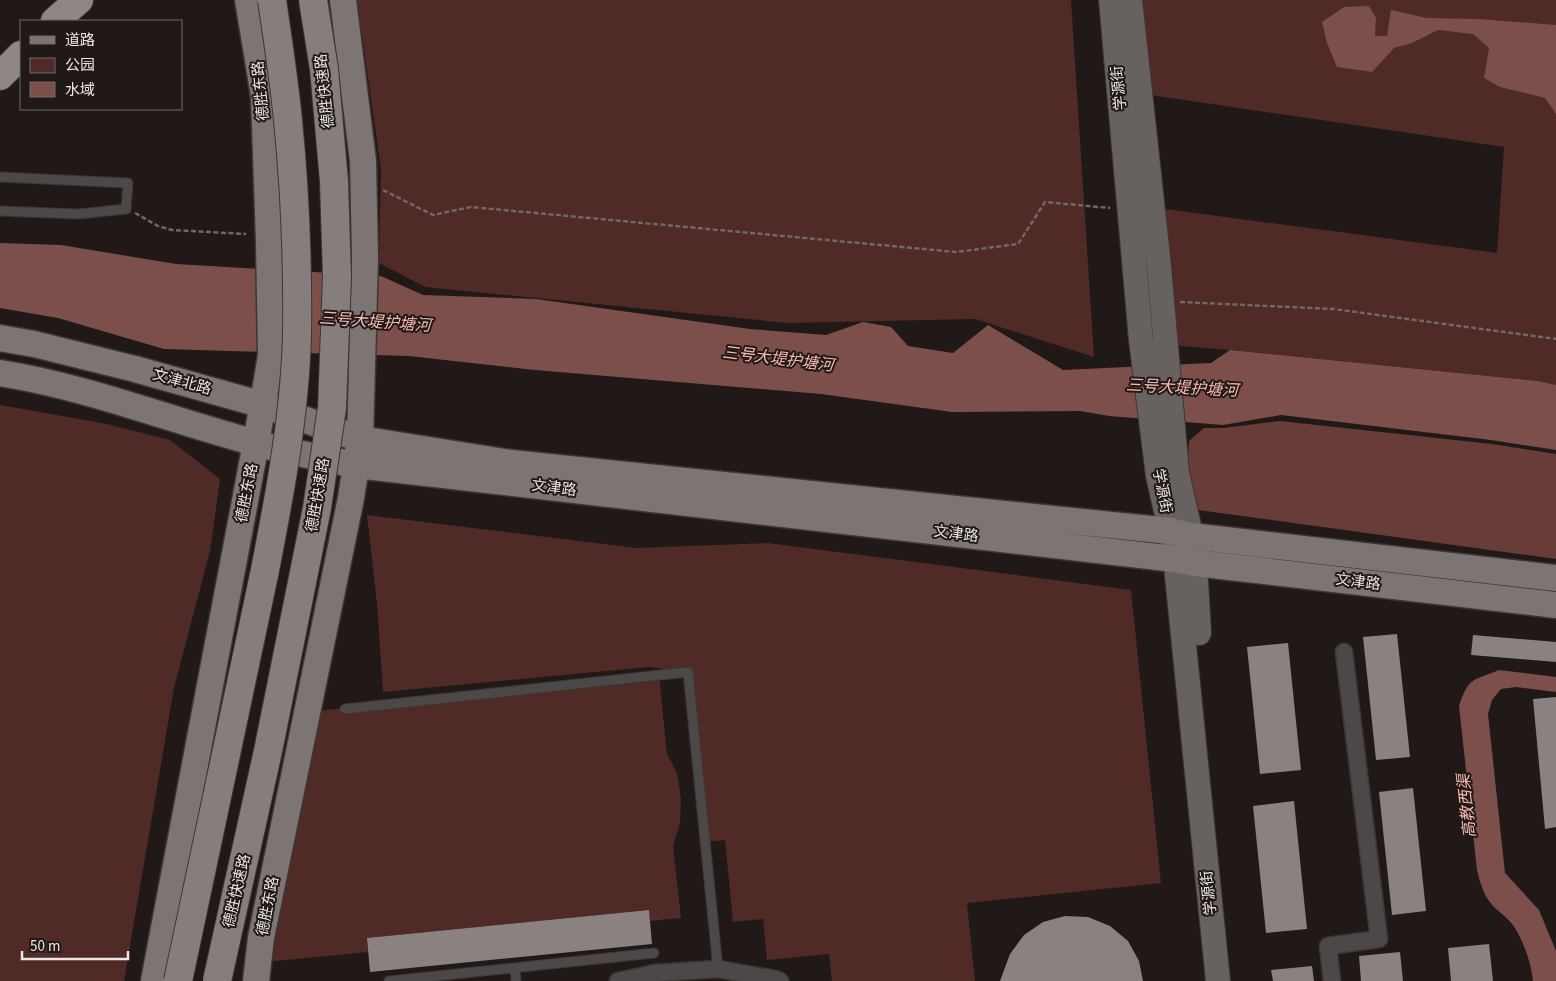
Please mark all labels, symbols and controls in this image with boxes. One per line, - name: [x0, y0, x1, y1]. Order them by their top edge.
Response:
- legend: [20, 20, 182, 110]
- text: 道路: [65, 30, 95, 51]
- street label: 德胜快速路: [311, 53, 339, 129]
- text: 公园: [65, 55, 95, 76]
- street label: 德胜东路: [247, 60, 275, 122]
- street label: 学源街: [1107, 65, 1131, 111]
- text: 水域: [65, 80, 95, 101]
- water label: 三号大堤护塘河: [318, 307, 435, 337]
- water label: 三号大堤护塘河: [721, 341, 838, 377]
- street label: 文津北路: [150, 364, 214, 400]
- water label: 三号大堤护塘河: [1125, 374, 1241, 402]
- street label: 德胜快速路: [301, 456, 335, 534]
- street label: 德胜东路: [231, 462, 263, 524]
- street label: 学源街: [1147, 467, 1177, 515]
- street label: 文津路: [530, 475, 578, 501]
- street label: 文津路: [932, 521, 980, 547]
- street label: 文津路: [1334, 569, 1382, 595]
- water label: 高教西渠: [1453, 771, 1481, 839]
- street label: 德胜快速路: [218, 852, 256, 930]
- street label: 学源街: [1196, 870, 1222, 916]
- street label: 德胜东路: [252, 875, 284, 937]
- scale bar: [22, 928, 129, 960]
- text: 50 m: [30, 936, 60, 957]

